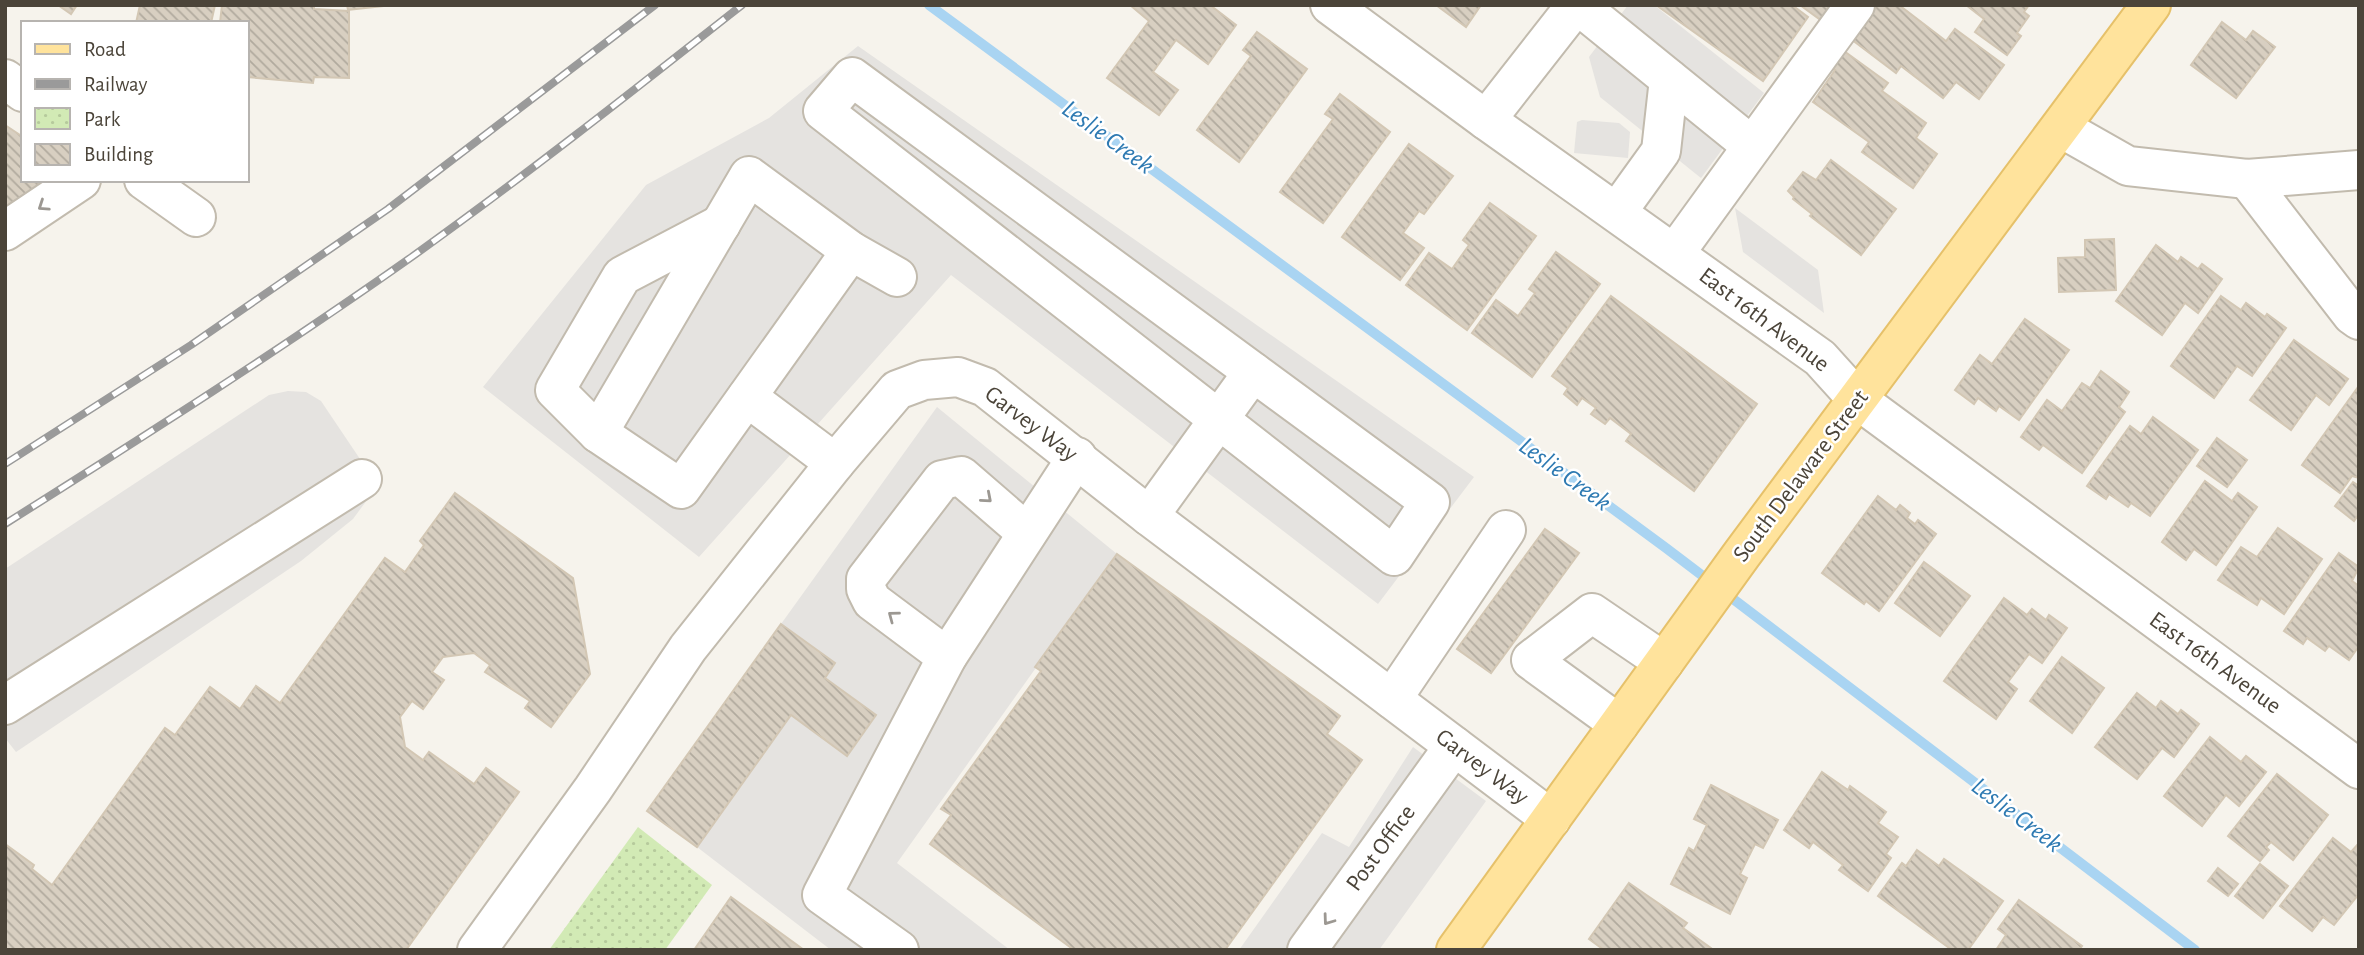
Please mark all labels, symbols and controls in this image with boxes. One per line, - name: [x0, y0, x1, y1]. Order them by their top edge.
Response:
- legend: [21, 21, 248, 182]
- text: Road: [84, 39, 126, 60]
- text: Railway: [84, 74, 147, 95]
- water label: Leslie Creek: [1057, 95, 1159, 179]
- text: Park: [84, 109, 121, 130]
- text: Building: [84, 144, 154, 165]
- one-way arrow: [38, 198, 51, 210]
- street label: East 16th Avenue: [1694, 263, 1834, 377]
- street label: Garvey Way: [980, 382, 1082, 466]
- street label: South Delaware Street: [1729, 385, 1873, 566]
- water label: Leslie Creek: [1514, 432, 1616, 516]
- one-way arrow: [979, 490, 992, 502]
- street label: East 16th Avenue: [2145, 607, 2285, 719]
- one-way arrow: [888, 612, 900, 624]
- street label: Garvey Way: [1431, 725, 1533, 809]
- water label: Leslie Creek: [1967, 773, 2067, 857]
- street label: Post Office: [1342, 801, 1420, 895]
- one-way arrow: [1324, 912, 1336, 925]

